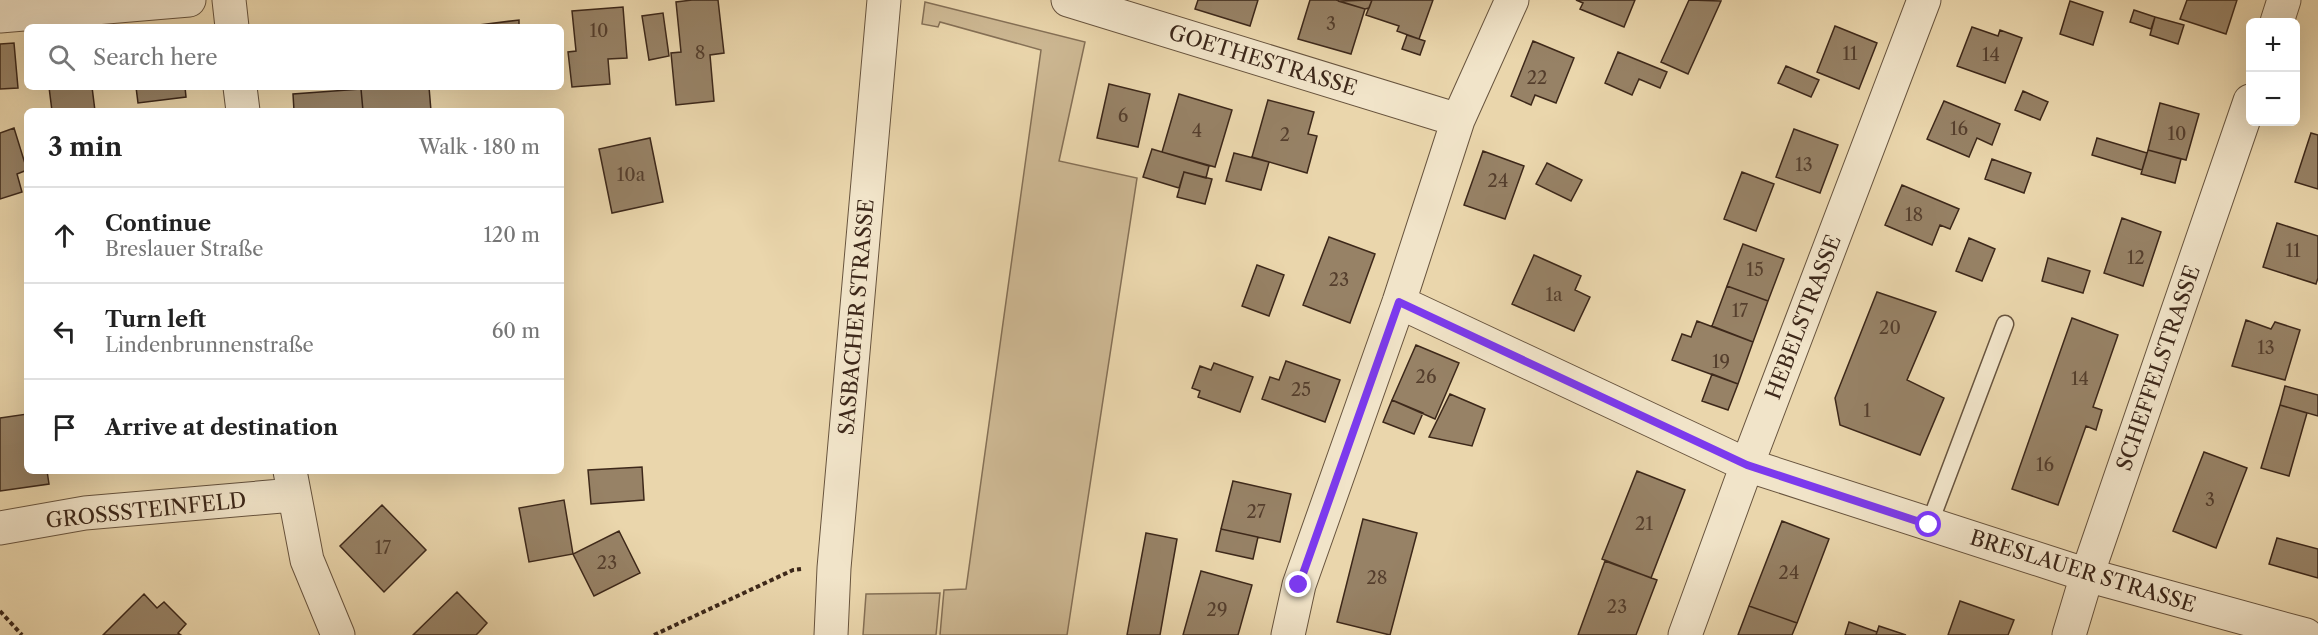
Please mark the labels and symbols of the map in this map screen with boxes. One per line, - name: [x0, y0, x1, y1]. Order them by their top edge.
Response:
- house number: 3: [1326, 13, 1336, 35]
- street label: GOETHESTRASSE: [1166, 19, 1360, 101]
- house number: 10: [590, 20, 608, 42]
- house number: 8: [695, 42, 705, 64]
- house number: 11: [1842, 43, 1858, 65]
- house number: 14: [1982, 44, 2000, 66]
- house number: 22: [1527, 67, 1547, 89]
- house number: 6: [1118, 105, 1128, 127]
- house number: 16: [1950, 118, 1968, 140]
- house number: 4: [1192, 120, 1202, 142]
- house number: 10: [2168, 123, 2186, 145]
- house number: 2: [1280, 124, 1290, 146]
- house number: 13: [1795, 154, 1813, 176]
- house number: 10a: [617, 164, 646, 186]
- house number: 24: [1488, 170, 1508, 192]
- street label: SASBACHER STRASSE: [833, 198, 879, 436]
- house number: 18: [1905, 204, 1923, 226]
- street label: HEBELSTRASSE: [1760, 231, 1846, 403]
- house number: 11: [2285, 240, 2301, 262]
- house number: 12: [2127, 247, 2145, 269]
- house number: 15: [1746, 259, 1764, 281]
- street label: SCHEFFELSTRASSE: [2111, 262, 2205, 474]
- house number: 23: [1329, 269, 1349, 291]
- house number: 1a: [1545, 284, 1563, 306]
- house number: 17: [1732, 300, 1748, 322]
- house number: 20: [1879, 317, 1901, 339]
- house number: 13: [2257, 337, 2275, 359]
- house number: 19: [1712, 351, 1730, 373]
- house number: 26: [1416, 366, 1436, 388]
- house number: 14: [2071, 368, 2089, 390]
- house number: 25: [1291, 379, 1311, 401]
- house number: 1: [1863, 400, 1871, 422]
- house number: 16: [2036, 454, 2054, 476]
- street label: GROSSSTEINFELD: [44, 487, 248, 533]
- house number: 3: [2205, 489, 2215, 511]
- house number: 27: [1246, 501, 1266, 523]
- route start: [1915, 511, 1941, 537]
- house number: 21: [1635, 513, 1653, 535]
- street label: BRESLAUER STRASSE: [1967, 525, 2199, 617]
- house number: 17: [375, 537, 391, 559]
- house number: 23: [597, 552, 617, 574]
- house number: 24: [1779, 562, 1799, 584]
- house number: 28: [1366, 567, 1388, 589]
- route end: [1285, 571, 1311, 597]
- house number: 23: [1607, 596, 1627, 618]
- house number: 29: [1207, 599, 1227, 621]

